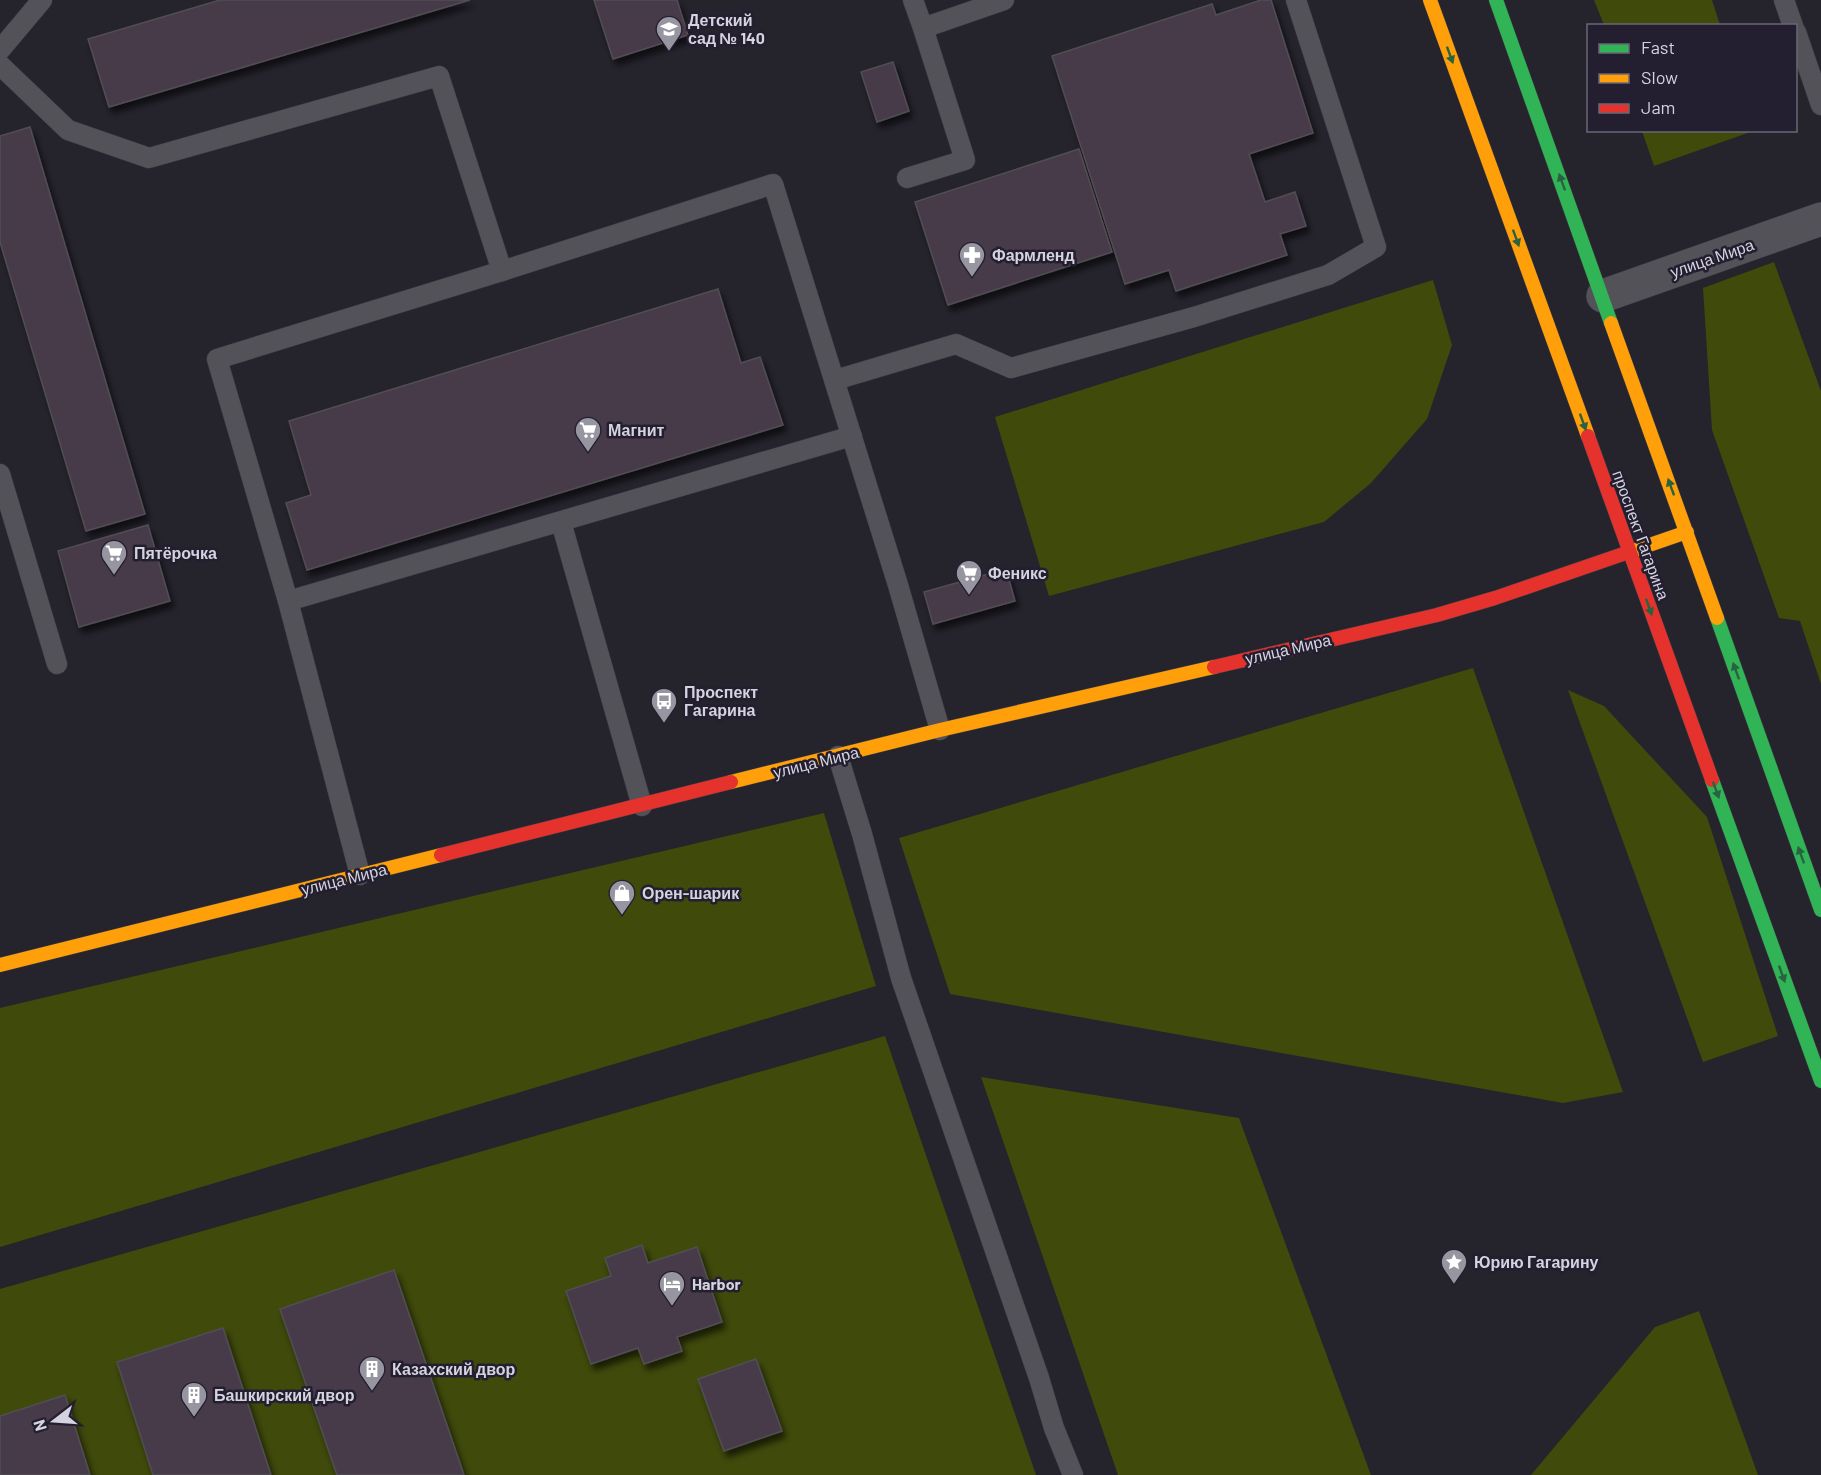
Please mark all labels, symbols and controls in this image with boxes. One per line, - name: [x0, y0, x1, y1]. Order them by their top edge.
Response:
- place label: Детский сад № 140: [688, 10, 765, 47]
- school or university icon: Детский сад № 140: [654, 14, 684, 52]
- legend: [1587, 24, 1797, 132]
- text: Fast: [1641, 36, 1675, 58]
- one-way arrow: [1446, 46, 1456, 64]
- text: Slow: [1641, 66, 1678, 88]
- text: Jam: [1641, 96, 1675, 118]
- one-way arrow: [1556, 173, 1566, 191]
- one-way arrow: [1512, 230, 1522, 248]
- street label: улица Мира: [1667, 234, 1756, 281]
- pharmacy icon: Фармленд: [957, 240, 987, 278]
- place label: Фармленд: [992, 245, 1075, 264]
- one-way arrow: [1578, 413, 1588, 431]
- supermarket icon: Магнит: [573, 415, 603, 453]
- place label: Магнит: [608, 420, 665, 439]
- street label: проспект Гагарина: [1609, 468, 1674, 602]
- one-way arrow: [1665, 478, 1675, 496]
- supermarket icon: Пятёрочка: [99, 538, 129, 576]
- place label: Пятёрочка: [134, 543, 217, 562]
- supermarket icon: Феникс: [954, 558, 984, 596]
- place label: Феникс: [988, 563, 1047, 582]
- one-way arrow: [1645, 598, 1655, 616]
- street label: улица Мира: [1243, 629, 1333, 668]
- one-way arrow: [1731, 662, 1741, 680]
- place label: Проспект Гагарина: [684, 682, 758, 719]
- bus stop icon: Проспект Гагарина: [649, 686, 679, 724]
- street label: улица Мира: [771, 742, 861, 781]
- one-way arrow: [1711, 781, 1721, 799]
- one-way arrow: [1796, 846, 1806, 864]
- street label: улица Мира: [299, 859, 389, 898]
- shop icon: Орен-шарик: [607, 878, 637, 916]
- place label: Орен-шарик: [642, 883, 740, 902]
- one-way arrow: [1777, 965, 1787, 983]
- place icon: Юрию Гагарину: [1439, 1247, 1469, 1285]
- place label: Юрию Гагарину: [1474, 1252, 1599, 1271]
- hotel icon: Harbor: [657, 1269, 687, 1307]
- place label: Harbor: [692, 1274, 741, 1293]
- building icon: Казахский двор: [357, 1354, 387, 1392]
- place label: Казахский двор: [392, 1359, 516, 1378]
- building icon: Башкирский двор: [179, 1380, 209, 1418]
- place label: Башкирский двор: [214, 1385, 355, 1404]
- north arrow: [24, 1391, 84, 1451]
- text: N: [29, 1418, 50, 1433]

